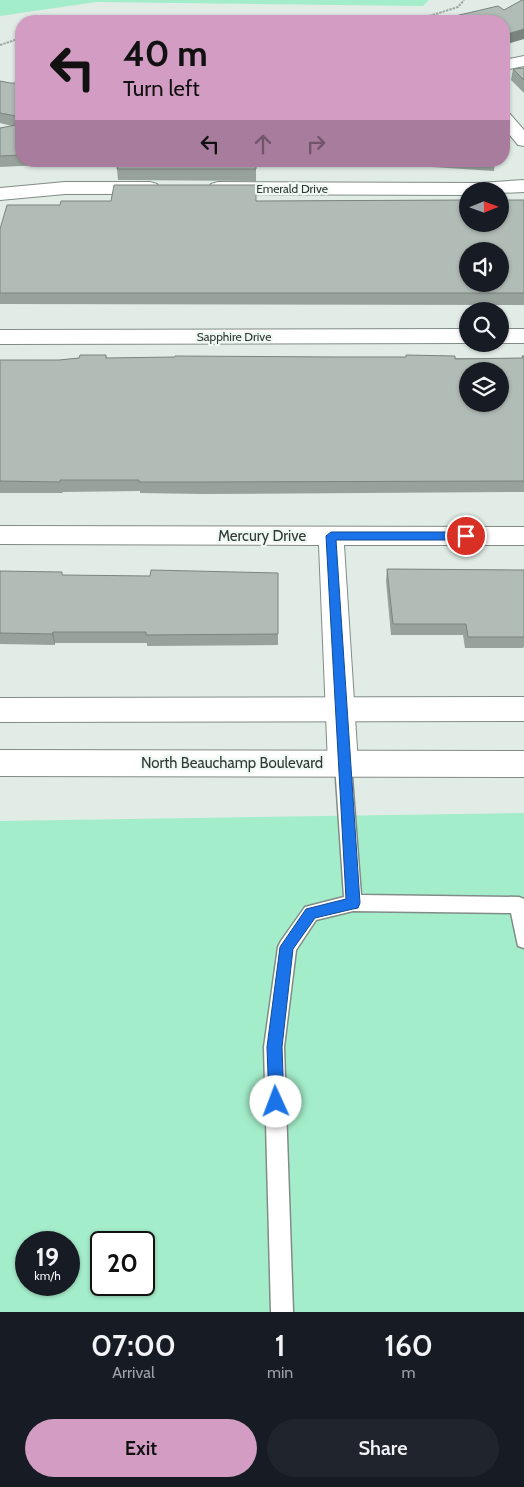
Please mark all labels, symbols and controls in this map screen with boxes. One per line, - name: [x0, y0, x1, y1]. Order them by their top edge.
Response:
- text: 40 m: [123, 32, 208, 75]
- icon: left: [40, 35, 105, 100]
- text: Turn left: [123, 75, 200, 102]
- icon: left: [196, 130, 224, 158]
- icon: ahead: [249, 130, 277, 158]
- icon: right: [302, 130, 330, 158]
- street label: Emerald Drive: [256, 181, 328, 196]
- north arrow: [459, 182, 509, 232]
- map controls: [459, 182, 509, 412]
- button: sound: [459, 242, 509, 292]
- button: search: [459, 302, 509, 352]
- street label: Sapphire Drive: [197, 329, 271, 344]
- button: layers: [459, 362, 509, 412]
- pin: [445, 515, 487, 557]
- icon: arrive: [452, 522, 480, 550]
- street label: Mercury Drive: [218, 527, 306, 545]
- street label: North Beauchamp Boulevard: [141, 754, 323, 772]
- position arrow: [249, 1075, 301, 1127]
- speed limit sign: 20: [90, 1231, 155, 1296]
- text: 19: [36, 1242, 59, 1272]
- text: km/h: [34, 1268, 61, 1283]
- text: 07:00: [91, 1327, 176, 1364]
- text: 1: [275, 1327, 285, 1364]
- text: 160: [384, 1327, 433, 1364]
- text: Arrival: [112, 1363, 155, 1382]
- text: min: [267, 1363, 293, 1382]
- text: m: [402, 1363, 416, 1382]
- button: Exit: [25, 1419, 257, 1477]
- button: Share: [267, 1419, 499, 1477]

